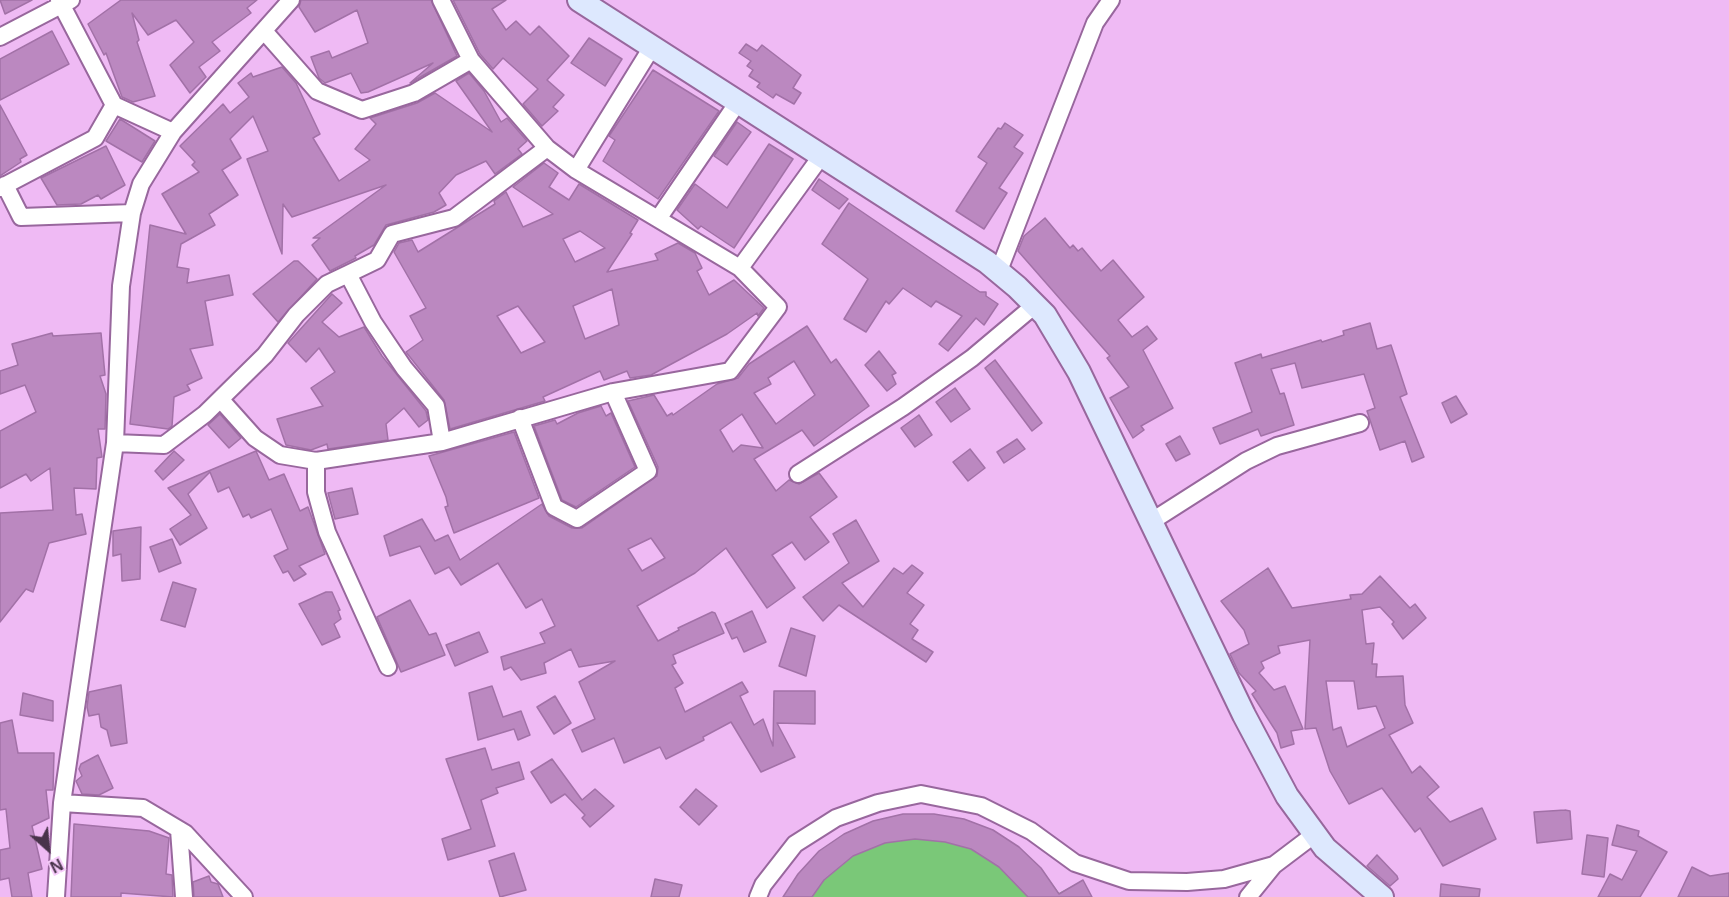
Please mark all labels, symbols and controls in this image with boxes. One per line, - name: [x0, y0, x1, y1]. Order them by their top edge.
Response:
- north arrow: [18, 819, 78, 879]
- text: N: [47, 855, 65, 876]

